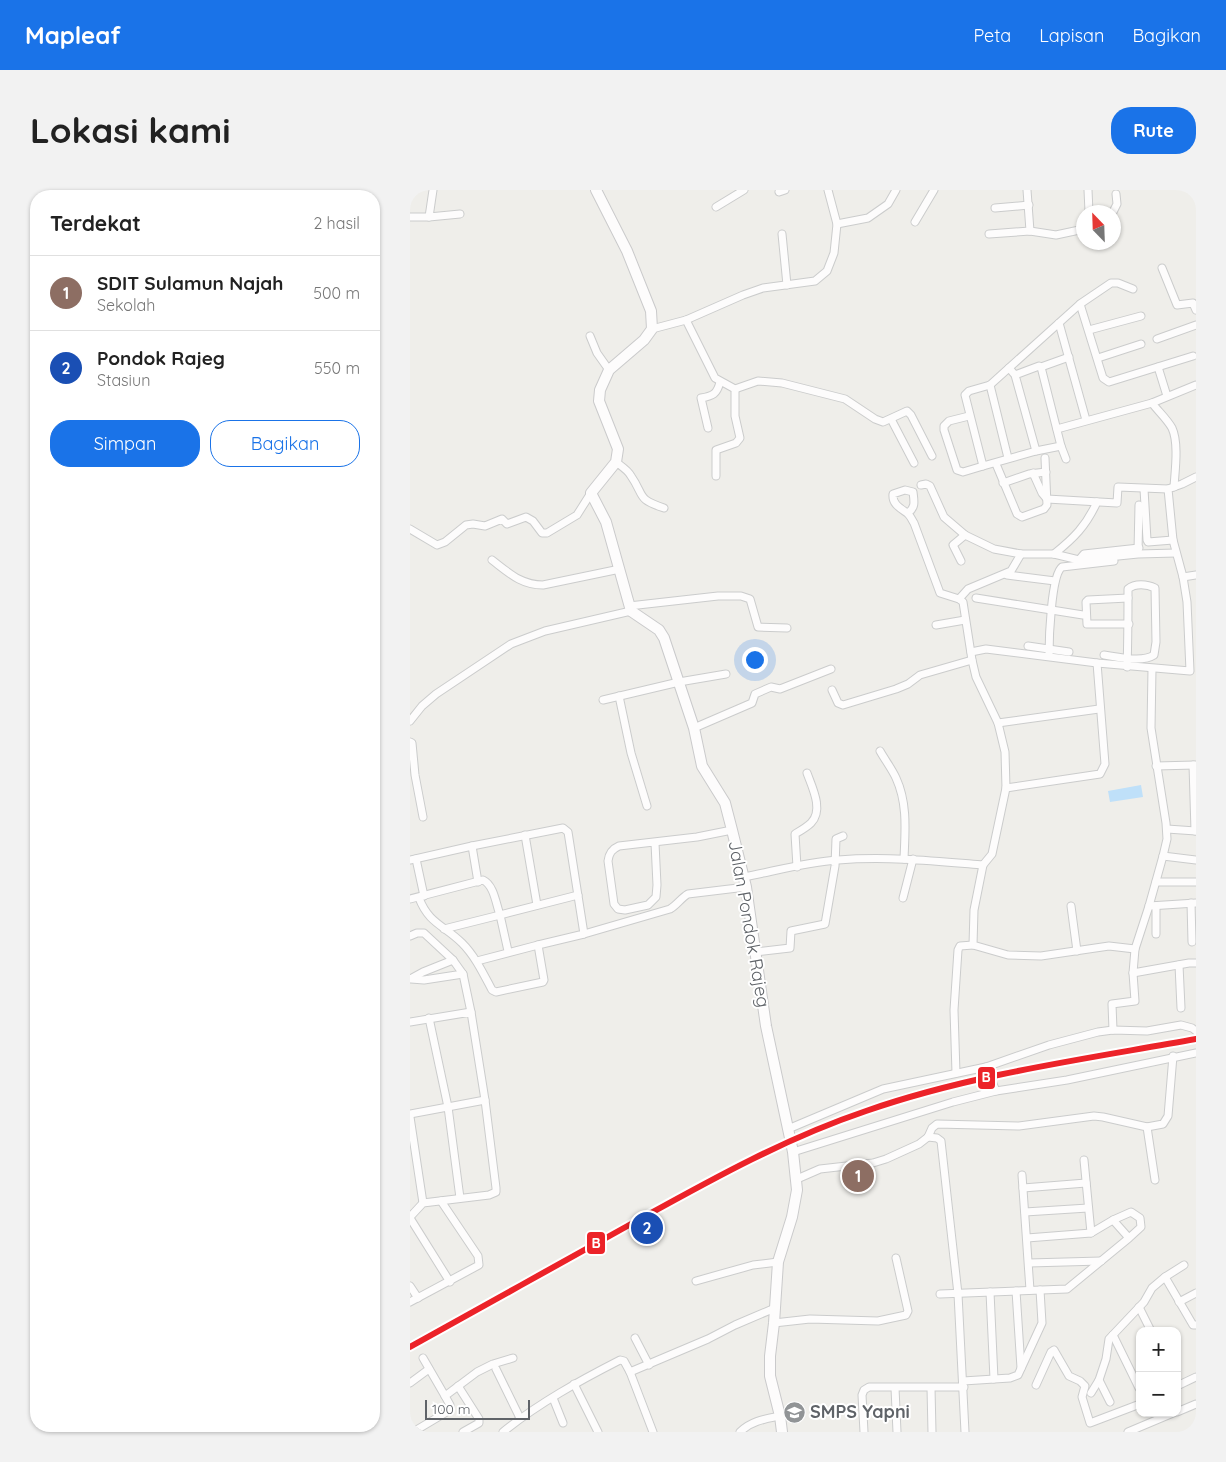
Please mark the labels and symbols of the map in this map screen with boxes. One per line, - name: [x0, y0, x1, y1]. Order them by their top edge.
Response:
- north arrow: [1076, 205, 1121, 250]
- your location: [742, 647, 768, 673]
- street label: Jalan Pondok Rajeg: [723, 839, 775, 1009]
- line badge: B: [977, 1066, 996, 1090]
- text: B: [981, 1068, 991, 1086]
- pin: 1: [842, 1157, 874, 1195]
- pin: 2: [631, 1209, 663, 1247]
- line badge: B: [586, 1231, 606, 1255]
- text: B: [591, 1234, 601, 1252]
- scale bar: [425, 1397, 530, 1420]
- school or university icon: SMPS Yapni: [782, 1400, 806, 1424]
- place label: SMPS Yapni: [810, 1400, 910, 1423]

